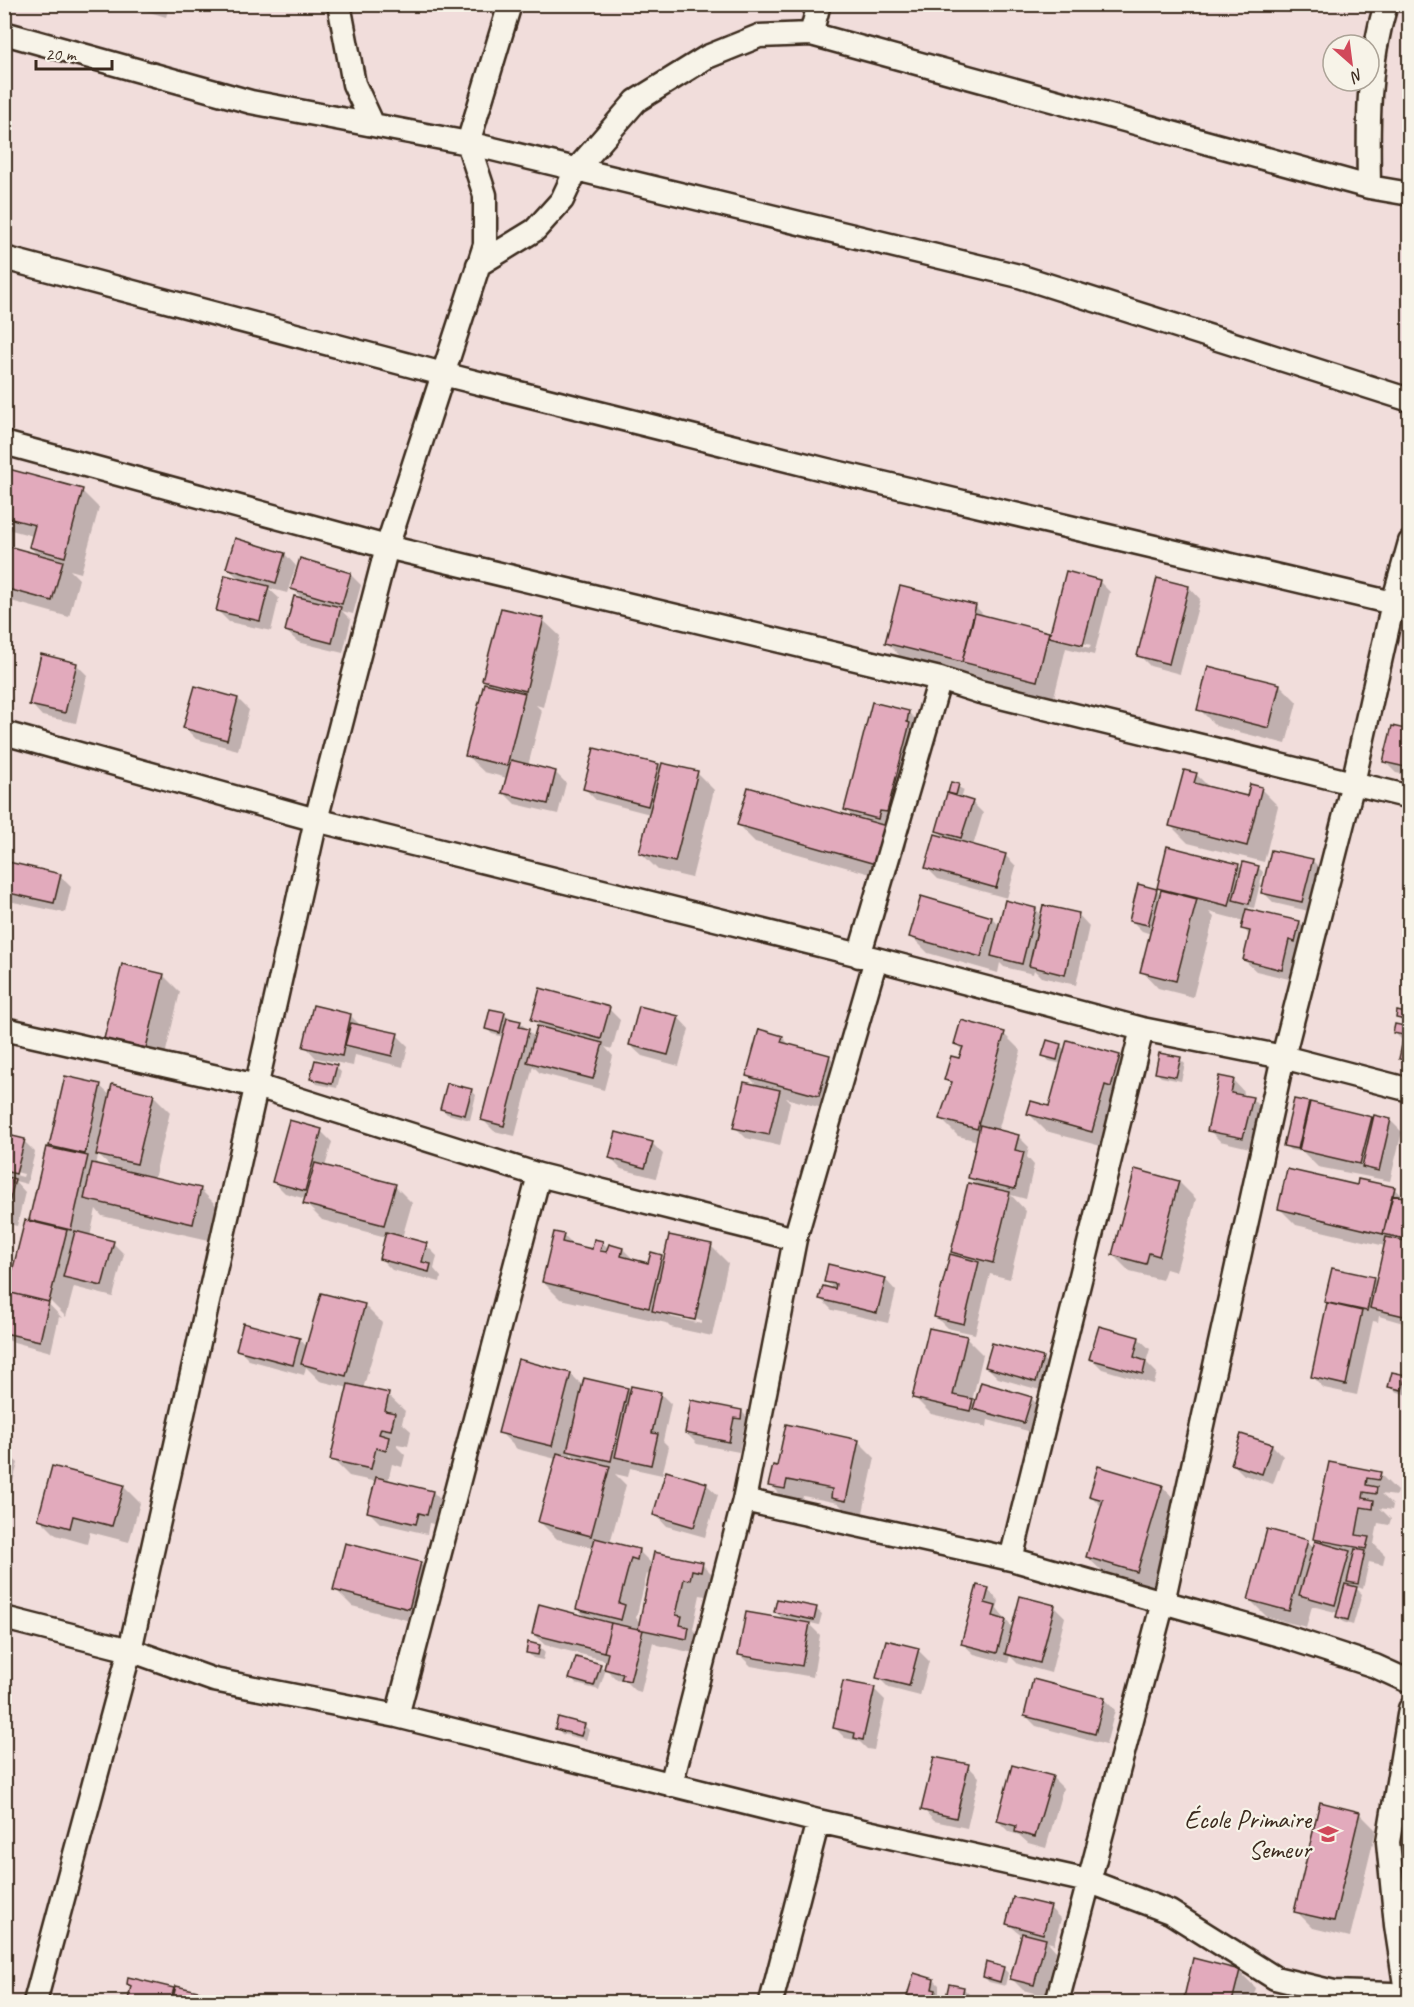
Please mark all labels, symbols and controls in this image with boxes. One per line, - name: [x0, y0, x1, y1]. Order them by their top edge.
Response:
- scale bar: [36, 33, 112, 71]
- north arrow: [1321, 33, 1381, 93]
- text: 20 m: [45, 43, 78, 65]
- text: N: [1346, 64, 1367, 88]
- place label: École Primaire Semeur: [1184, 1803, 1313, 1866]
- school or university icon: École Primaire Semeur: [1316, 1822, 1340, 1846]

